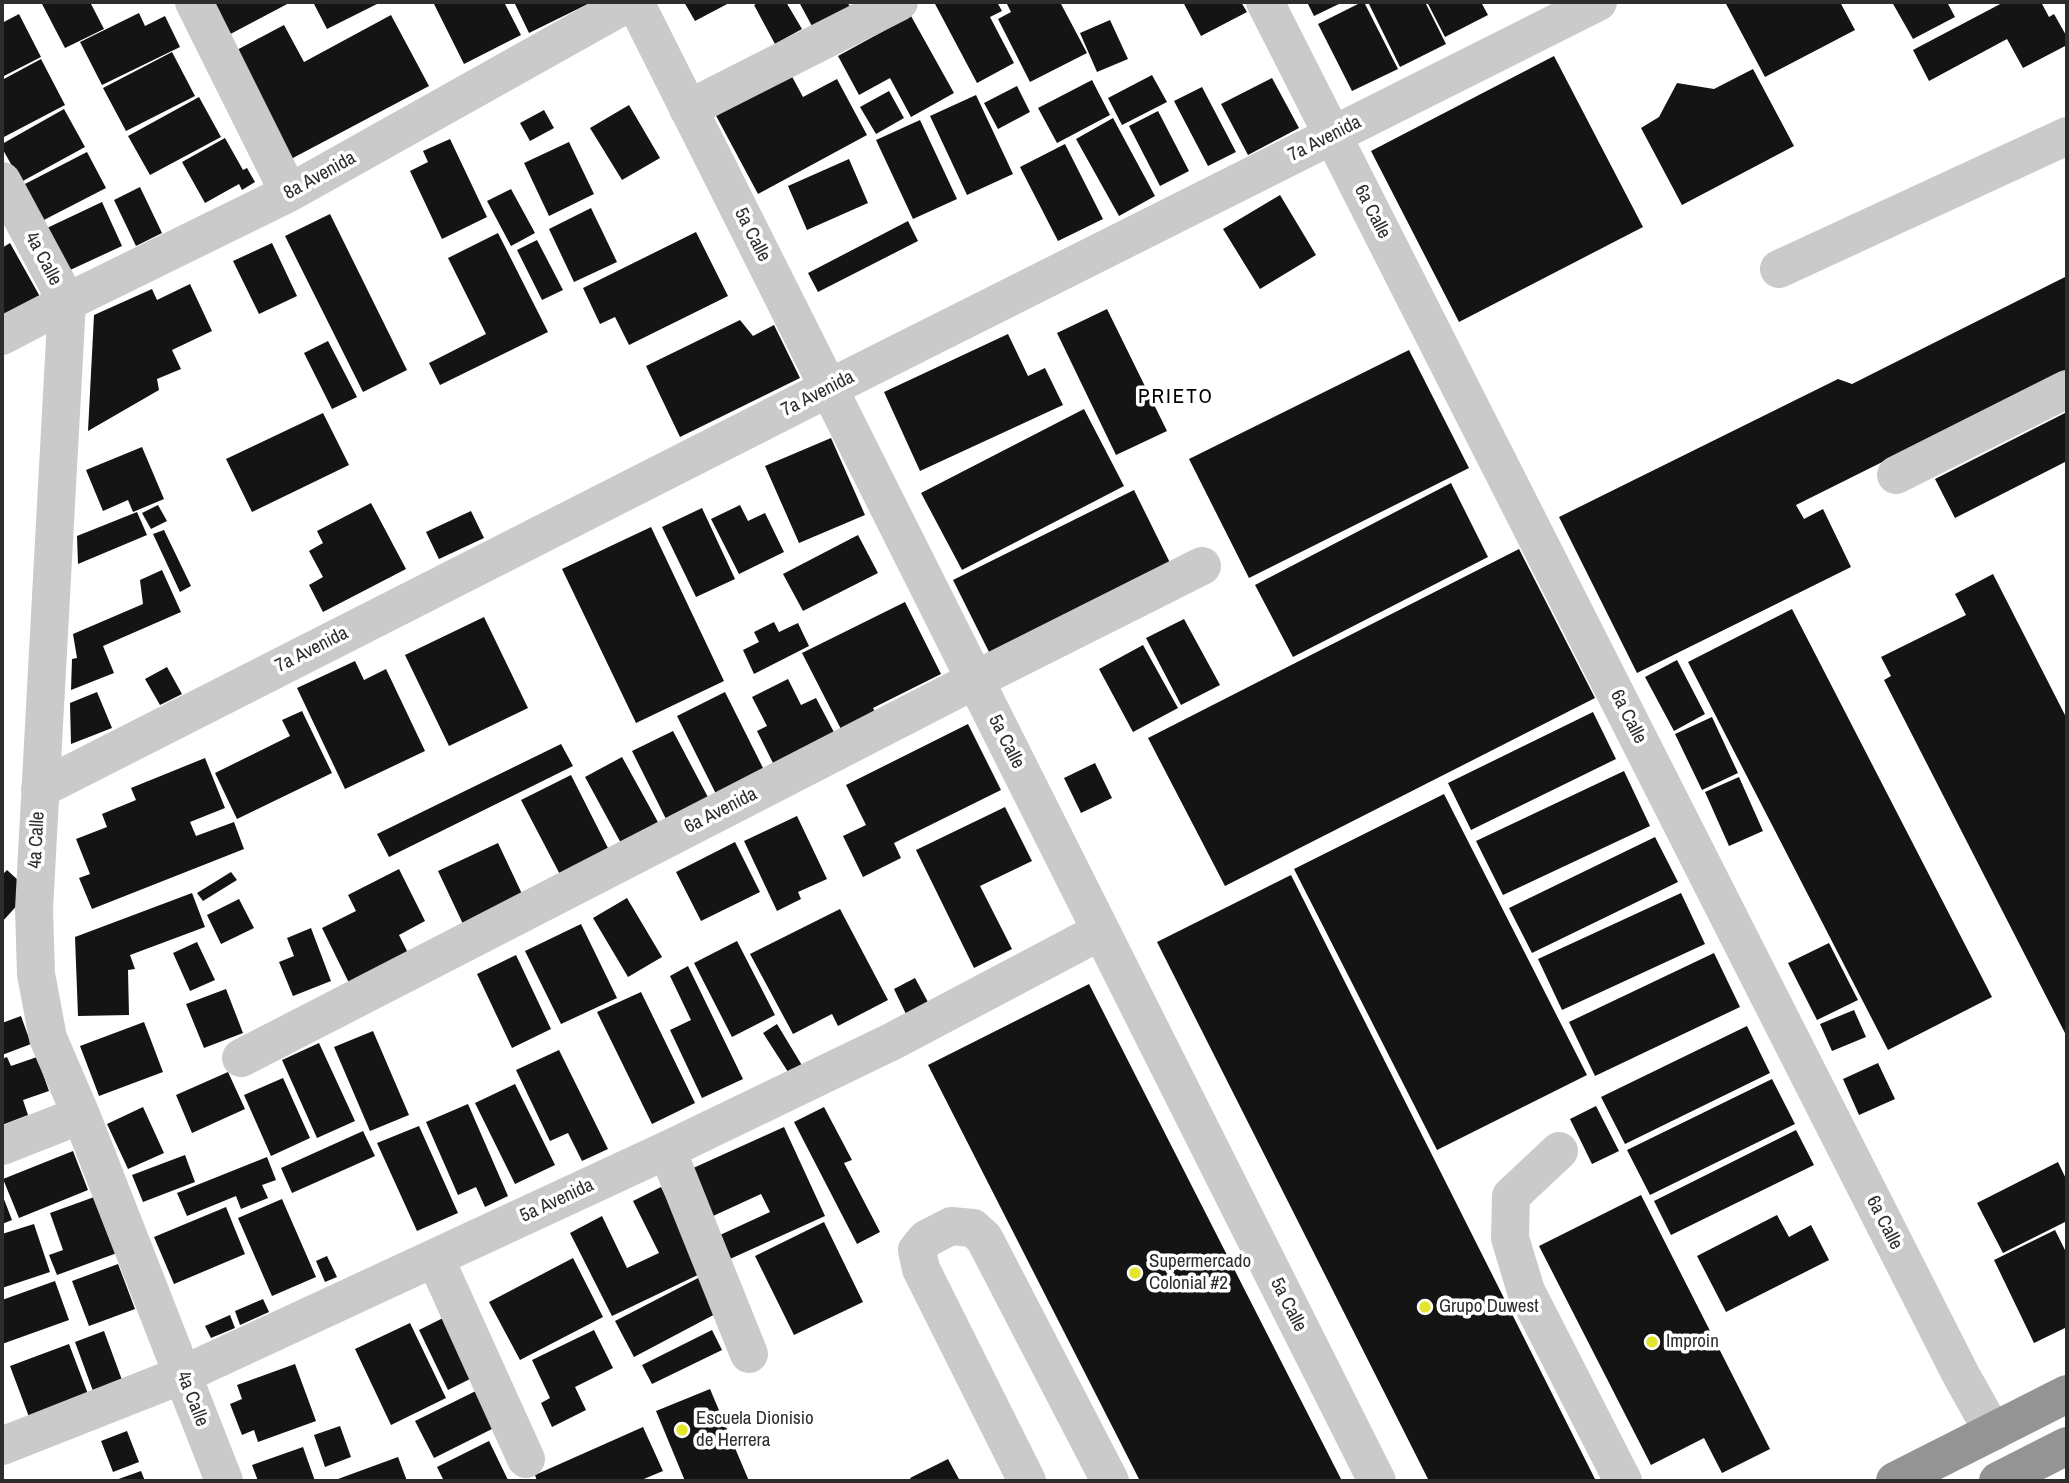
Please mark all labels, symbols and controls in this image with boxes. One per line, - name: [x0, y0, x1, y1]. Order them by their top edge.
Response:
- street label: 7a Avenida: [1285, 111, 1365, 167]
- street label: 8a Avenida: [280, 147, 360, 205]
- street label: 6a Calle: [1349, 181, 1395, 243]
- street label: 5a Calle: [729, 204, 775, 266]
- street label: 4a Calle: [20, 228, 66, 290]
- street label: 7a Avenida: [778, 366, 858, 422]
- district label: PRIETO: [1139, 384, 1213, 410]
- street label: 7a Avenida: [272, 622, 352, 678]
- street label: 6a Calle: [1605, 686, 1651, 748]
- street label: 5a Calle: [983, 711, 1029, 773]
- street label: 6a Avenida: [681, 783, 761, 839]
- street label: 4a Calle: [24, 811, 50, 869]
- street label: 5a Avenida: [517, 1174, 597, 1228]
- street label: 6a Calle: [1861, 1192, 1907, 1254]
- place label: Supermercado Colonial #2: [1149, 1251, 1251, 1295]
- marker: Supermercado Colonial #2: [1127, 1265, 1143, 1281]
- street label: 5a Calle: [1265, 1274, 1311, 1336]
- place label: Grupo Duwest: [1439, 1296, 1539, 1318]
- marker: Grupo Duwest: [1417, 1299, 1433, 1315]
- place label: Improin: [1666, 1331, 1719, 1353]
- marker: Improin: [1644, 1334, 1660, 1350]
- street label: 4a Calle: [171, 1368, 213, 1430]
- place label: Escuela Dionisio de Herrera: [696, 1408, 814, 1452]
- marker: Escuela Dionisio de Herrera: [674, 1422, 690, 1438]

